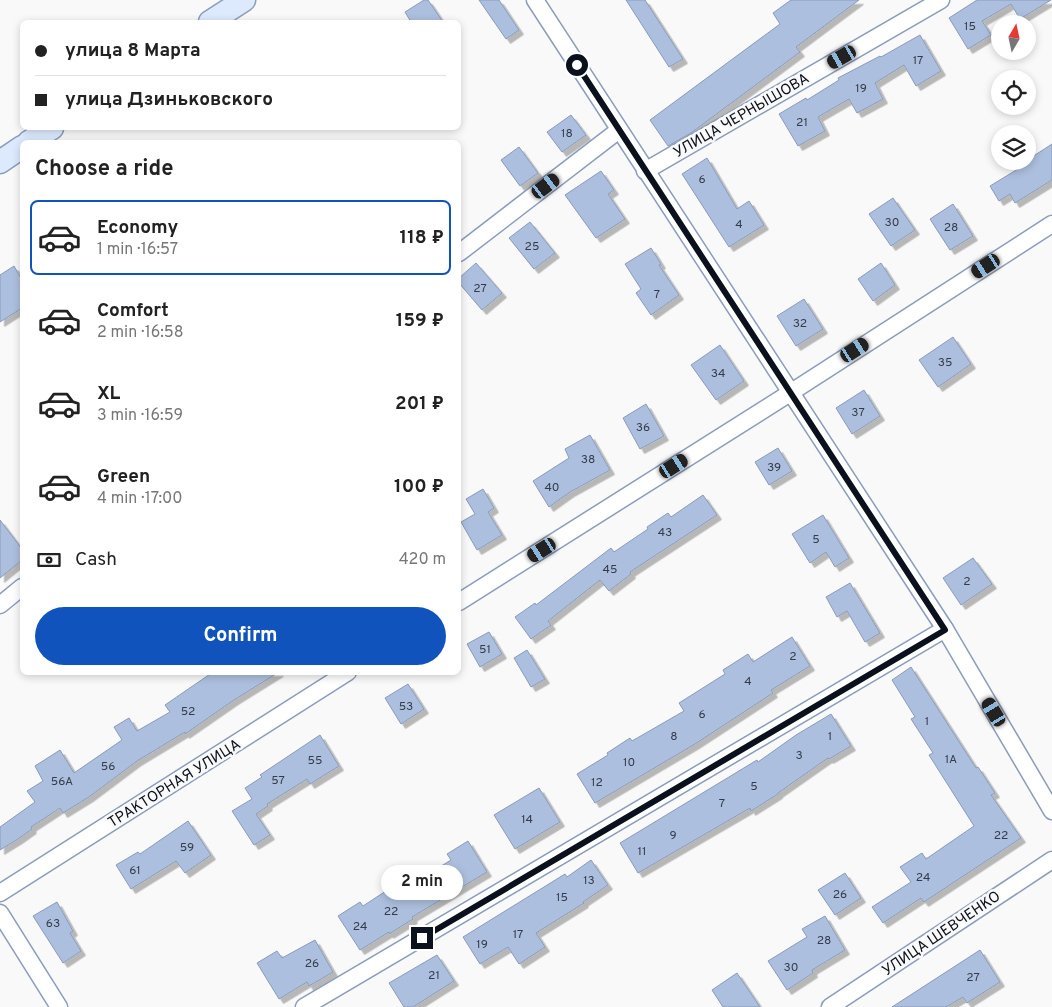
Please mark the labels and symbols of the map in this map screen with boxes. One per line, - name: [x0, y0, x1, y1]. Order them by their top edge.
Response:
- north arrow: [991, 15, 1036, 60]
- house number: 15: [964, 19, 976, 35]
- car: [825, 43, 858, 71]
- house number: 17: [913, 53, 923, 69]
- route start: [566, 54, 588, 76]
- street label: УЛИЦА ЧЕРНЫШОВА: [670, 70, 813, 163]
- house number: 19: [855, 81, 867, 97]
- house number: 21: [796, 115, 808, 131]
- house number: 18: [561, 126, 573, 142]
- car: [529, 171, 562, 201]
- house number: 6: [698, 172, 706, 188]
- house number: 30: [885, 215, 899, 231]
- house number: 4: [735, 217, 743, 233]
- house number: 28: [944, 220, 958, 236]
- house number: 25: [525, 239, 539, 255]
- car: [969, 252, 1002, 280]
- house number: 27: [473, 281, 487, 297]
- house number: 7: [654, 287, 660, 303]
- house number: 32: [793, 316, 807, 332]
- car: [838, 336, 871, 364]
- house number: 35: [938, 355, 952, 371]
- house number: 34: [711, 366, 725, 382]
- house number: 37: [851, 405, 865, 421]
- house number: 36: [636, 420, 650, 436]
- house number: 38: [581, 452, 595, 468]
- car: [657, 452, 690, 480]
- house number: 39: [767, 460, 781, 476]
- house number: 40: [544, 480, 560, 496]
- house number: 43: [658, 525, 672, 541]
- house number: 5: [812, 532, 820, 548]
- car: [525, 536, 558, 564]
- house number: 45: [603, 562, 617, 578]
- house number: 2: [963, 574, 971, 590]
- house number: 51: [479, 642, 491, 658]
- house number: 2: [789, 649, 797, 665]
- house number: 4: [744, 674, 752, 690]
- car: [979, 695, 1008, 729]
- house number: 53: [399, 699, 413, 715]
- house number: 52: [181, 704, 195, 720]
- house number: 6: [698, 707, 706, 723]
- house number: 1: [925, 714, 929, 730]
- house number: 8: [670, 729, 678, 745]
- house number: 1: [828, 729, 832, 745]
- street label: ТРАКТОРНАЯ УЛИЦА: [105, 736, 245, 833]
- house number: 3: [795, 748, 803, 764]
- house number: 1А: [945, 752, 957, 768]
- house number: 55: [308, 753, 322, 769]
- house number: 10: [623, 755, 635, 771]
- house number: 56: [101, 759, 115, 775]
- house number: 57: [271, 773, 285, 789]
- house number: 56А: [51, 774, 73, 790]
- house number: 12: [591, 775, 603, 791]
- house number: 5: [750, 779, 758, 795]
- house number: 7: [719, 796, 725, 812]
- house number: 14: [521, 812, 533, 828]
- house number: 9: [669, 828, 677, 844]
- house number: 22: [994, 828, 1008, 844]
- house number: 59: [180, 840, 194, 856]
- house number: 11: [638, 844, 646, 860]
- house number: 61: [129, 863, 141, 879]
- callout: 2 min: [381, 866, 463, 900]
- house number: 24: [916, 870, 930, 886]
- house number: 13: [583, 873, 595, 889]
- house number: 26: [833, 887, 847, 903]
- street label: УЛИЦА ШЕВЧЕНКО: [879, 887, 1005, 981]
- house number: 15: [556, 890, 568, 906]
- house number: 22: [384, 904, 398, 920]
- house number: 63: [46, 916, 60, 932]
- house number: 24: [353, 919, 367, 935]
- route end: [411, 927, 433, 949]
- house number: 17: [513, 927, 523, 943]
- house number: 28: [817, 933, 831, 949]
- house number: 19: [476, 937, 488, 953]
- house number: 26: [305, 956, 319, 972]
- house number: 30: [784, 960, 798, 976]
- house number: 21: [428, 968, 440, 984]
- house number: 27: [966, 970, 980, 986]

